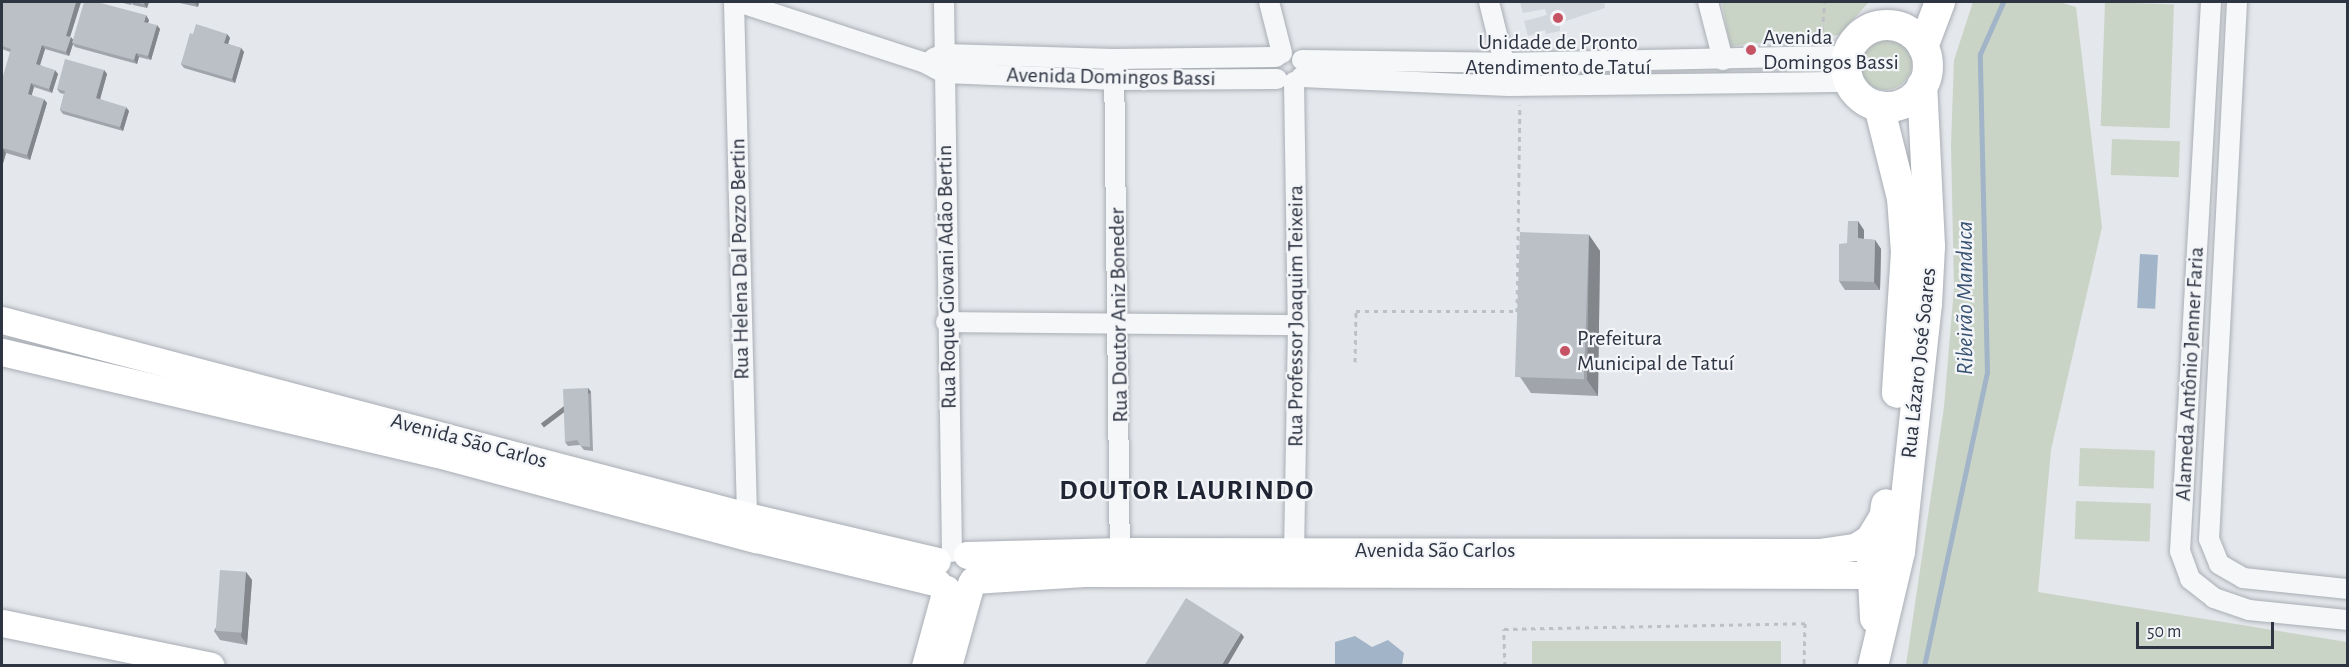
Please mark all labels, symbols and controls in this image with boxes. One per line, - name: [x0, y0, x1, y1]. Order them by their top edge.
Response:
- marker: Unidade de Pronto Atendimento de Tatuí: [1549, 9, 1567, 27]
- place label: Avenida Domingos Bassi: [1763, 24, 1899, 76]
- place label: Unidade de Pronto Atendimento de Tatuí: [1465, 29, 1651, 80]
- marker: Avenida Domingos Bassi: [1744, 43, 1758, 57]
- street label: Avenida Domingos Bassi: [1006, 62, 1216, 92]
- street label: Rua Helena Dal Pozzo Bertin: [725, 138, 755, 380]
- street label: Rua Roque Giovani Adão Bertin: [931, 145, 963, 409]
- street label: Rua Professor Joaquim Teixeira: [1283, 185, 1309, 447]
- street label: Rua Doutor Aniz Boneder: [1104, 207, 1134, 423]
- water label: Ribeirão Manduca: [1952, 221, 1980, 375]
- street label: Alameda Antônio Jenner Faria: [2170, 246, 2210, 502]
- street label: Rua Lázaro José Soares: [1896, 266, 1942, 460]
- place label: Prefeitura Municipal de Tatuí: [1577, 325, 1734, 376]
- marker: Prefeitura Municipal de Tatuí: [1558, 344, 1572, 358]
- street label: Avenida São Carlos: [388, 407, 550, 475]
- district label: DOUTOR LAURINDO: [1059, 474, 1315, 508]
- street label: Avenida São Carlos: [1355, 538, 1515, 564]
- scale bar: [2139, 610, 2277, 648]
- text: 50 m: [2147, 623, 2181, 641]

